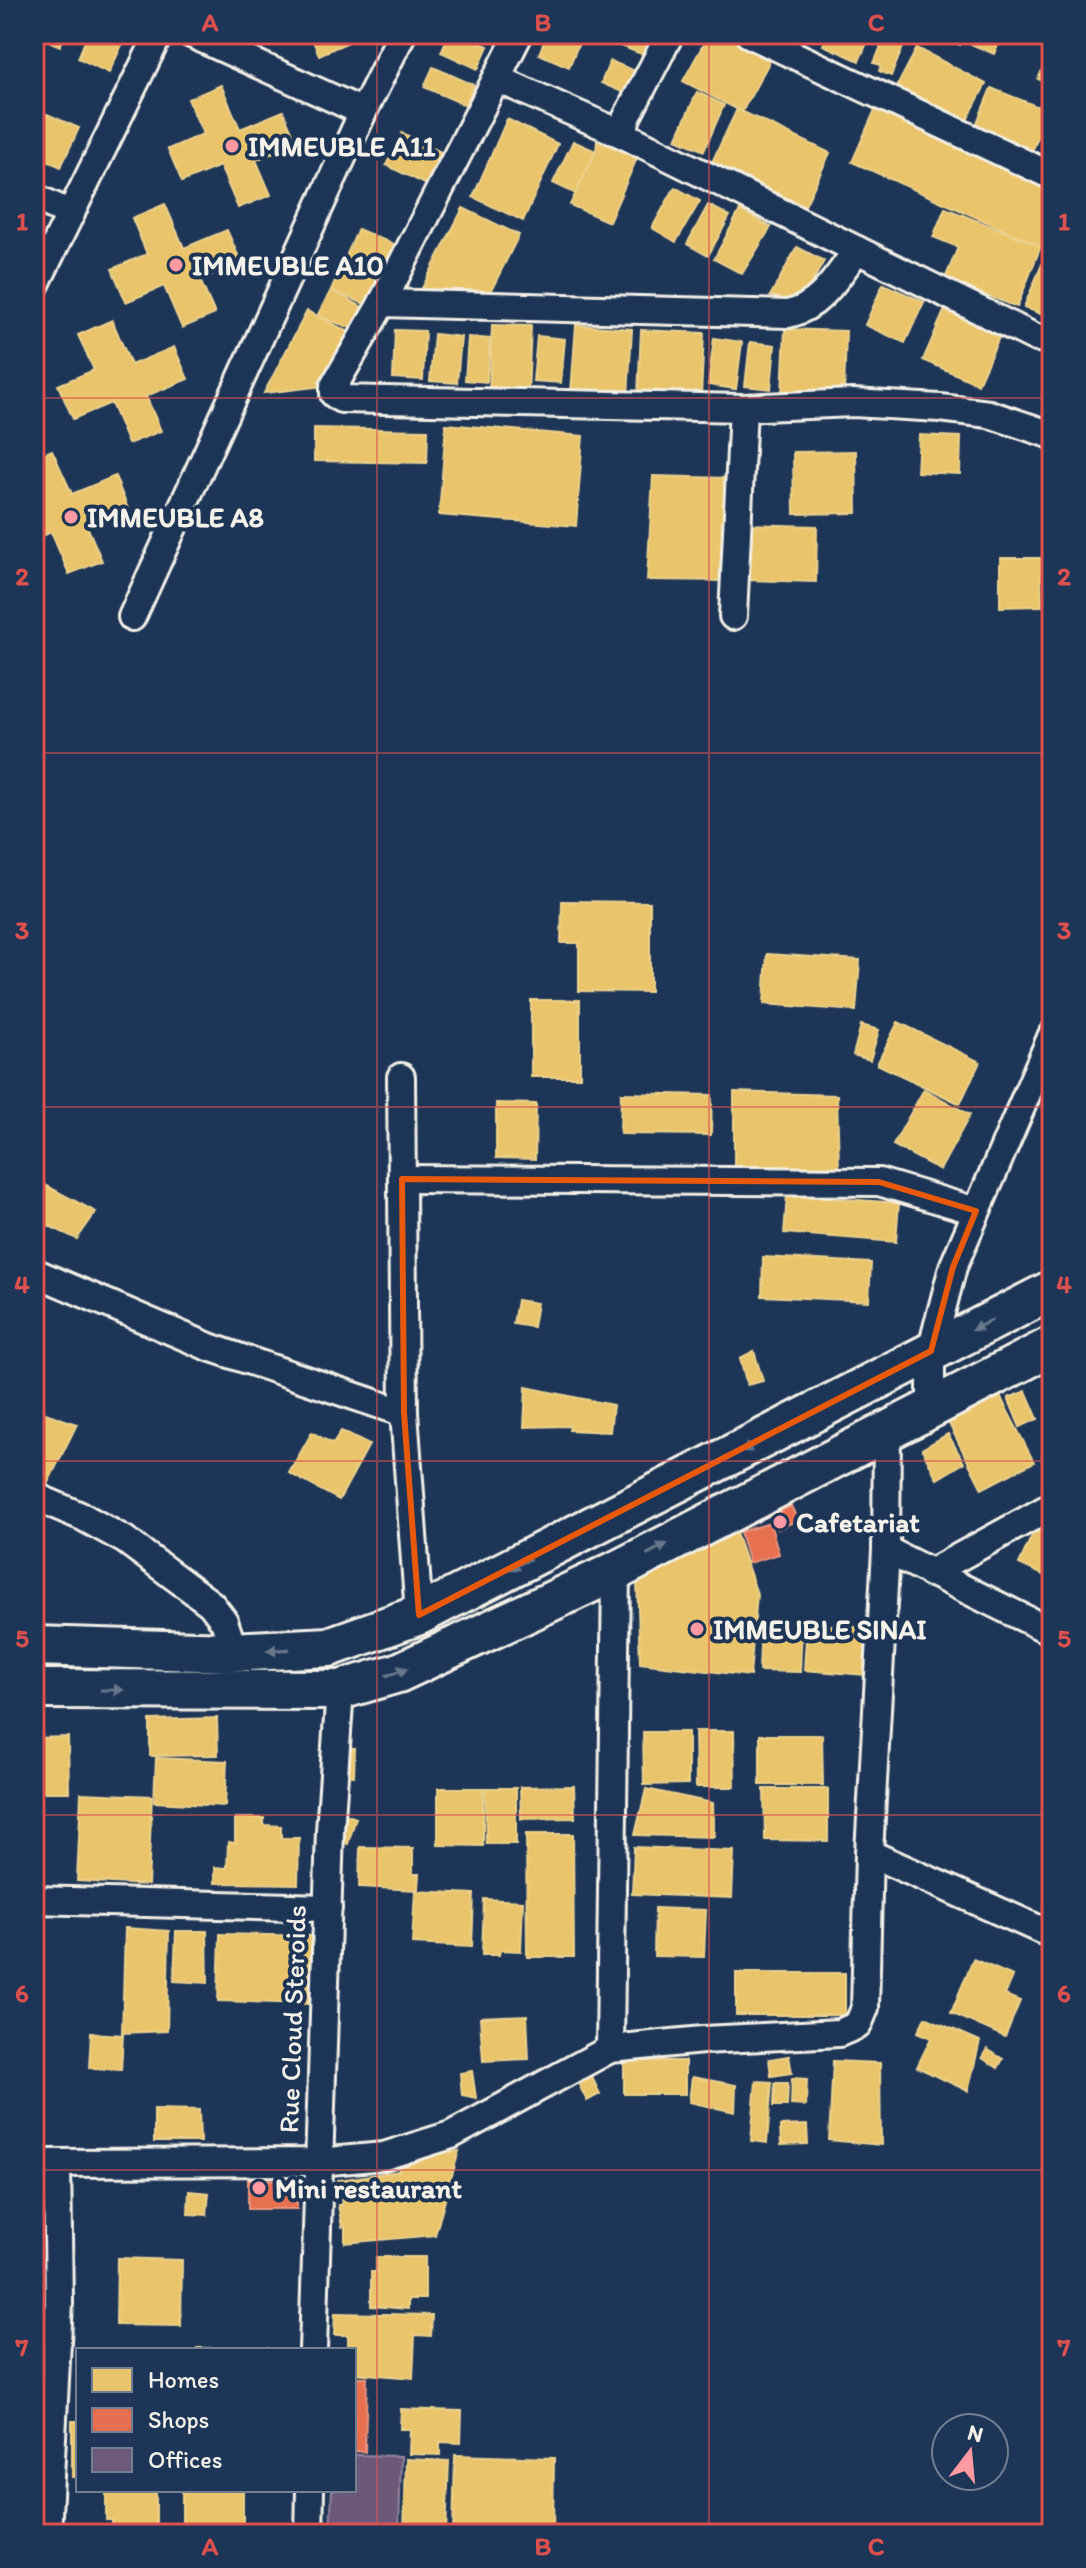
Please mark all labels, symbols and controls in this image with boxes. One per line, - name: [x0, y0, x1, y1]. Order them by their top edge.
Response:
- text: A: [201, 6, 219, 38]
- text: B: [535, 6, 552, 38]
- text: C: [868, 6, 885, 38]
- place label: IMMEUBLE A11: [248, 129, 435, 163]
- marker: IMMEUBLE A11: [223, 137, 241, 155]
- text: 1: [16, 205, 28, 237]
- text: 1: [1058, 205, 1070, 237]
- place label: IMMEUBLE A10: [192, 248, 384, 282]
- marker: IMMEUBLE A10: [167, 256, 185, 274]
- place label: IMMEUBLE A8: [87, 500, 264, 534]
- marker: IMMEUBLE A8: [62, 508, 80, 526]
- text: 2: [15, 560, 29, 592]
- text: 2: [1057, 560, 1071, 592]
- text: 3: [15, 914, 29, 946]
- text: 3: [1057, 914, 1071, 946]
- text: 4: [14, 1268, 30, 1300]
- text: 4: [1056, 1268, 1072, 1300]
- one-way arrow: [971, 1319, 994, 1332]
- one-way arrow: [740, 1439, 763, 1452]
- place label: Cafetariat: [796, 1505, 920, 1539]
- marker: Cafetariat: [771, 1513, 789, 1531]
- one-way arrow: [646, 1543, 669, 1556]
- one-way arrow: [509, 1557, 532, 1570]
- place label: IMMEUBLE SINAI: [713, 1612, 927, 1646]
- marker: IMMEUBLE SINAI: [688, 1620, 706, 1638]
- text: 5: [15, 1622, 29, 1654]
- text: 5: [1057, 1622, 1071, 1654]
- one-way arrow: [265, 1643, 290, 1656]
- one-way arrow: [385, 1666, 409, 1678]
- one-way arrow: [100, 1684, 125, 1696]
- street label: Rue Cloud Steroids: [271, 1904, 313, 2134]
- text: 6: [15, 1977, 29, 2009]
- text: 6: [1057, 1977, 1071, 2009]
- place label: Mini restaurant: [275, 2171, 462, 2205]
- marker: Mini restaurant: [250, 2179, 268, 2197]
- text: 7: [15, 2331, 29, 2363]
- text: 7: [1057, 2331, 1071, 2363]
- legend: [76, 2348, 356, 2492]
- text: Homes: [148, 2365, 219, 2394]
- text: Shops: [148, 2405, 209, 2434]
- north arrow: [930, 2412, 1010, 2492]
- text: N: [965, 2418, 986, 2448]
- text: Offices: [148, 2445, 222, 2474]
- text: A: [201, 2530, 219, 2562]
- text: B: [535, 2530, 552, 2562]
- text: C: [868, 2530, 885, 2562]

